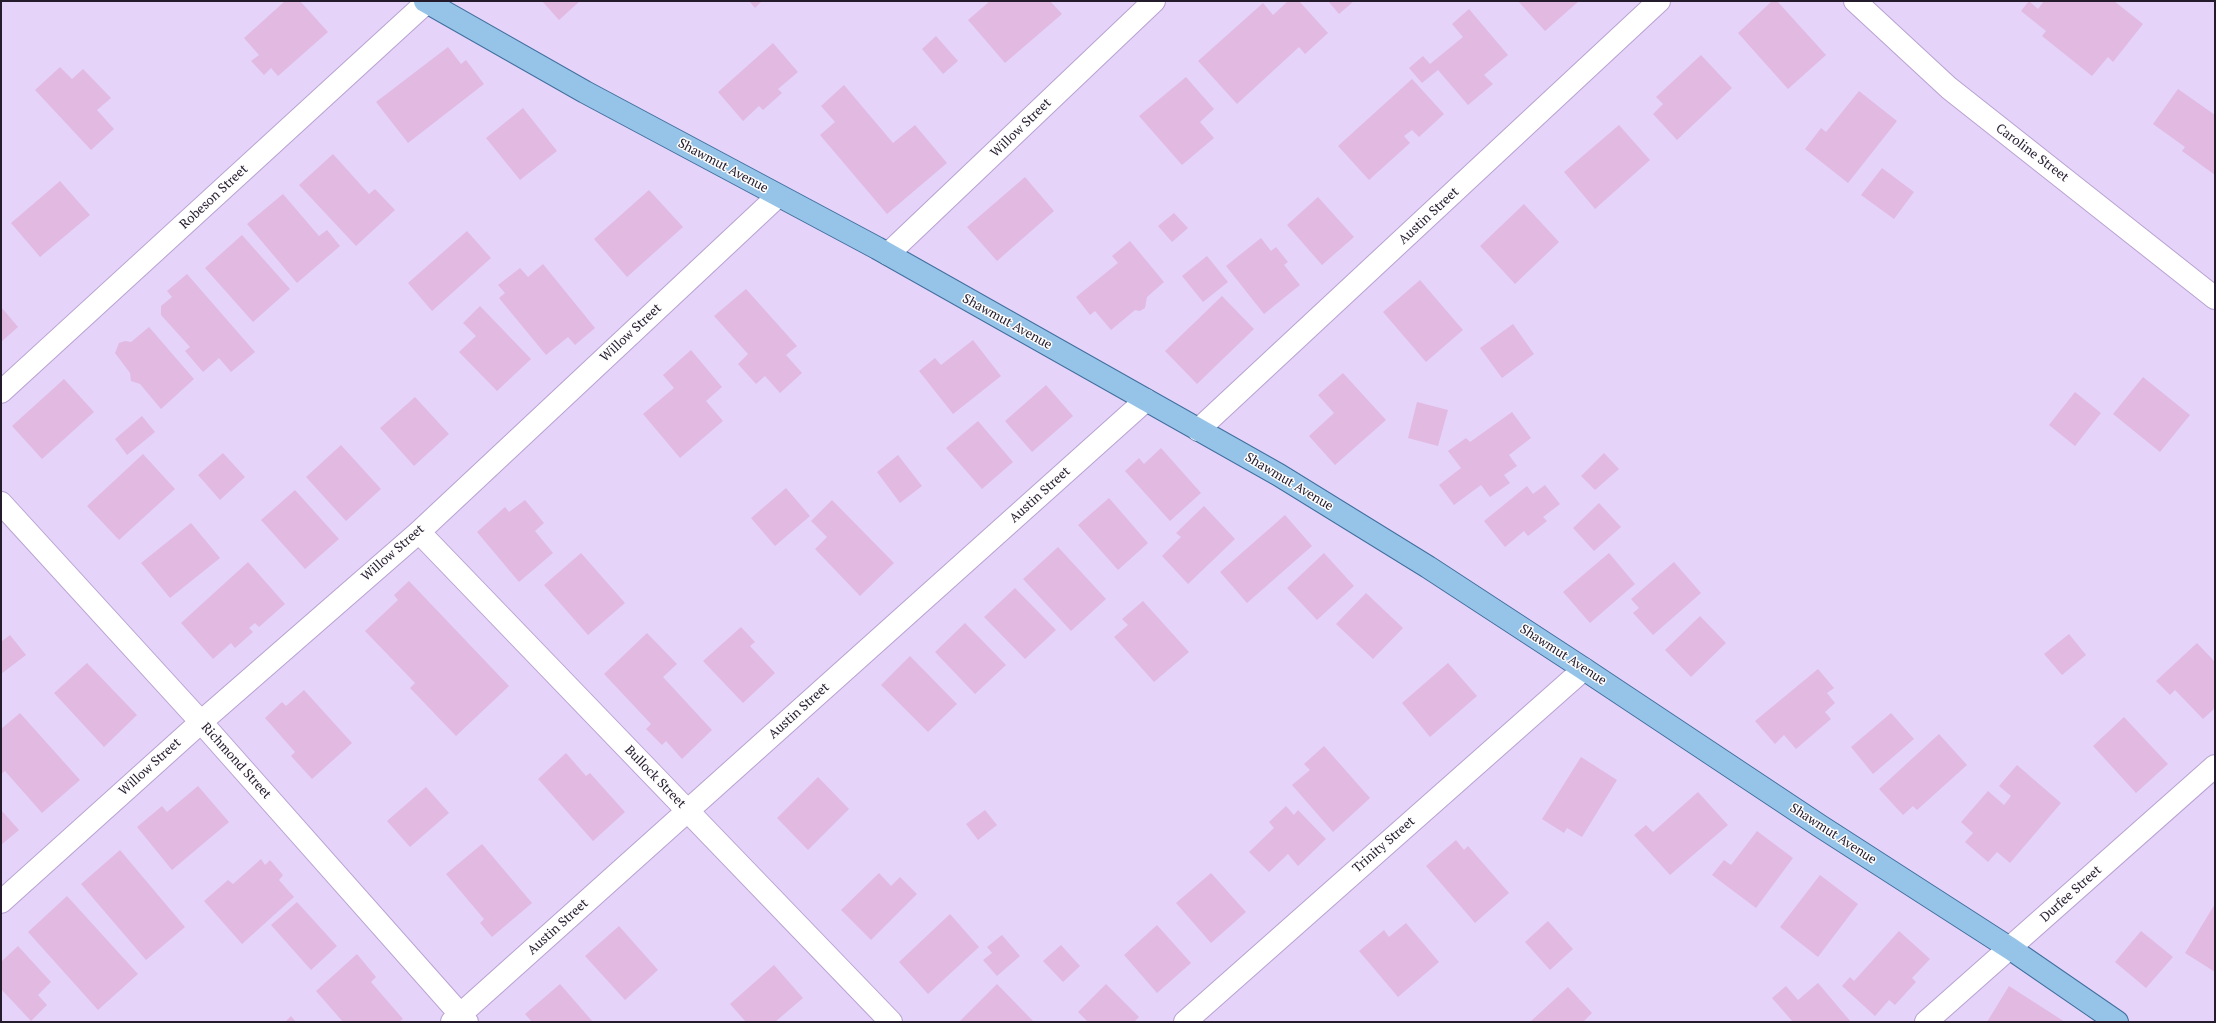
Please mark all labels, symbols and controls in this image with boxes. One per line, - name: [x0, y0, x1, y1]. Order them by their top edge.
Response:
- street label: Willow Street: [987, 95, 1055, 161]
- street label: Caroline Street: [1993, 121, 2071, 185]
- street label: Shawmut Avenue: [675, 136, 771, 196]
- street label: Robeson Street: [177, 162, 251, 232]
- street label: Austin Street: [1396, 184, 1462, 248]
- street label: Shawmut Avenue: [960, 291, 1054, 353]
- street label: Willow Street: [597, 301, 665, 365]
- street label: Shawmut Avenue: [1242, 450, 1336, 514]
- street label: Austin Street: [1006, 464, 1074, 526]
- street label: Willow Street: [358, 521, 428, 585]
- street label: Shawmut Avenue: [1517, 621, 1609, 689]
- street label: Austin Street: [765, 680, 833, 742]
- street label: Richmond Street: [198, 720, 274, 802]
- street label: Willow Street: [116, 735, 184, 799]
- street label: Bullock Street: [621, 742, 689, 812]
- street label: Shawmut Avenue: [1787, 800, 1879, 868]
- street label: Trinity Street: [1350, 814, 1418, 876]
- street label: Durfee Street: [2037, 863, 2105, 925]
- street label: Austin Street: [524, 896, 592, 958]

